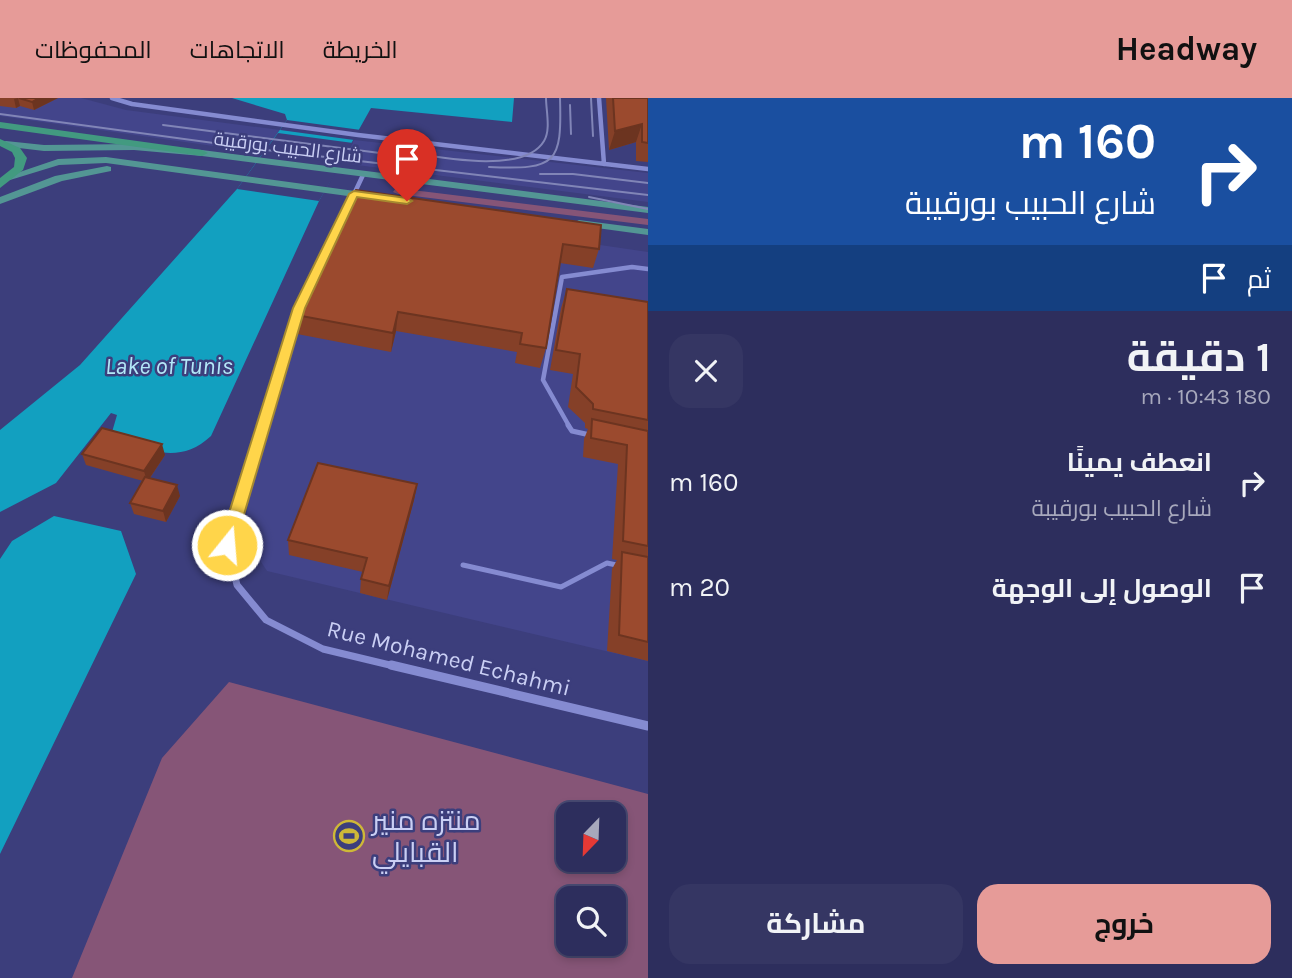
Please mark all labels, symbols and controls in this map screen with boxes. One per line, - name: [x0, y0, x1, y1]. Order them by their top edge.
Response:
- text: Headway: [1116, 30, 1257, 68]
- text: المحفوظات: [35, 36, 152, 64]
- text: الاتجاهات: [190, 36, 285, 64]
- text: الخريطة: [323, 36, 398, 64]
- text: 160 m: [1019, 113, 1156, 170]
- icon: right: [1180, 126, 1271, 217]
- street label: شارع الحبيب بورقيبة: [212, 128, 363, 170]
- pin: [377, 129, 437, 201]
- icon: arrive: [388, 140, 426, 178]
- text: شارع الحبيب بورقيبة: [905, 185, 1156, 222]
- icon: arrive: [1195, 259, 1233, 297]
- text: ثم: [1247, 264, 1271, 295]
- text: 1 دقيقة: [1127, 332, 1271, 382]
- button: close: [669, 334, 743, 408]
- water label: Lake of Tunis: [105, 352, 233, 380]
- text: 180 m · 10:43: [1141, 383, 1271, 410]
- text: انعطف يمينًا: [1067, 447, 1212, 478]
- icon: right: [1233, 464, 1271, 502]
- text: 160 m: [669, 467, 738, 498]
- text: شارع الحبيب بورقيبة: [1032, 495, 1212, 522]
- position arrow: [190, 508, 264, 582]
- icon: arrive: [1233, 569, 1271, 607]
- text: 20 m: [669, 572, 730, 603]
- text: الوصول إلى الوجهة: [992, 573, 1212, 604]
- street label: Rue Mohamed Echahmi: [324, 615, 573, 702]
- north arrow: [556, 802, 626, 872]
- map controls: [556, 802, 626, 956]
- place label: منتزه منير القبايلي: [370, 804, 481, 874]
- sports icon: منتزه منير القبايلي: [332, 819, 366, 853]
- button: مشاركة: [669, 884, 963, 964]
- button: خروج: [977, 884, 1271, 964]
- button: search: [556, 886, 626, 956]

